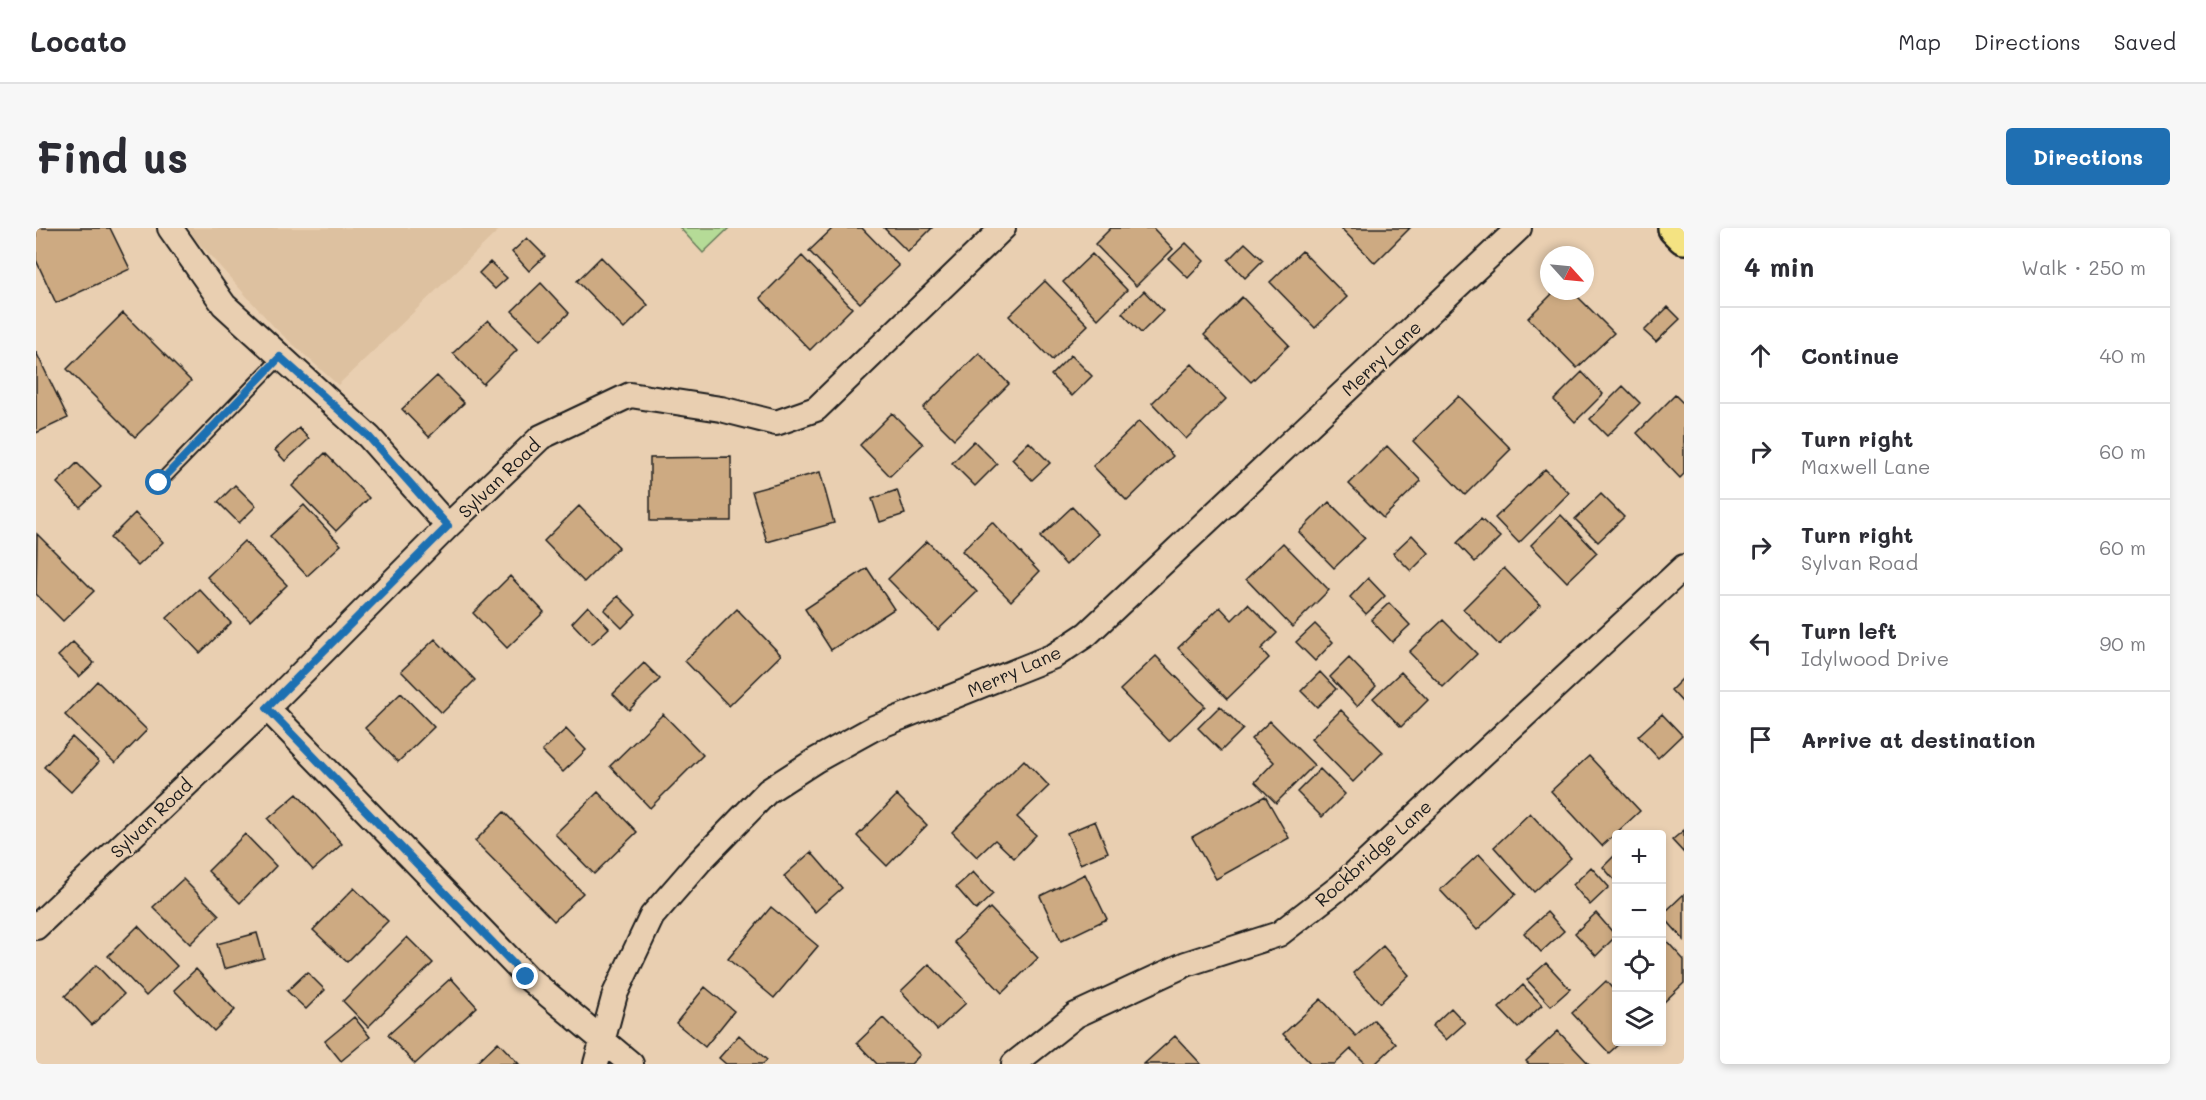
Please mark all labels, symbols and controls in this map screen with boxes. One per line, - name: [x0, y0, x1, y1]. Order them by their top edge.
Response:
- text: Locato: [30, 23, 127, 59]
- text: Map: [1898, 28, 1941, 55]
- text: Directions: [1974, 28, 2081, 55]
- text: Saved: [2114, 28, 2176, 55]
- button: Directions: [2006, 128, 2170, 185]
- text: Find us: [36, 129, 188, 184]
- north arrow: [1540, 246, 1594, 300]
- text: 4 min: [1744, 250, 1814, 284]
- text: Walk · 250 m: [2021, 254, 2146, 280]
- street label: Merry Lane: [1336, 315, 1426, 401]
- icon: ahead: [1744, 339, 1777, 372]
- text: Continue: [1801, 341, 1899, 370]
- text: 40 m: [2100, 342, 2146, 368]
- text: Turn right: [1801, 424, 1913, 453]
- street label: Sylvan Road: [453, 433, 545, 523]
- icon: right: [1744, 435, 1777, 468]
- text: 60 m: [2099, 438, 2146, 464]
- text: Maxwell Lane: [1801, 453, 1930, 479]
- route start: [145, 469, 171, 495]
- text: Turn right: [1801, 520, 1913, 549]
- icon: right: [1744, 531, 1777, 564]
- text: 60 m: [2099, 534, 2146, 560]
- text: Sylvan Road: [1801, 549, 1918, 575]
- text: Turn left: [1801, 616, 1897, 645]
- icon: left: [1744, 627, 1777, 660]
- text: 90 m: [2100, 630, 2146, 656]
- street label: Merry Lane: [963, 640, 1065, 702]
- text: Idylwood Drive: [1801, 645, 1949, 671]
- icon: arrive: [1744, 723, 1777, 756]
- text: Arrive at destination: [1801, 725, 2036, 754]
- street label: Sylvan Road: [105, 773, 197, 863]
- street label: Rockbridge Lane: [1310, 794, 1436, 912]
- map controls: [1612, 830, 1666, 1046]
- button: +: [1612, 830, 1666, 884]
- button: −: [1612, 884, 1666, 938]
- button: locate: [1612, 938, 1666, 992]
- route end: [512, 963, 538, 989]
- button: layers: [1612, 992, 1666, 1046]

